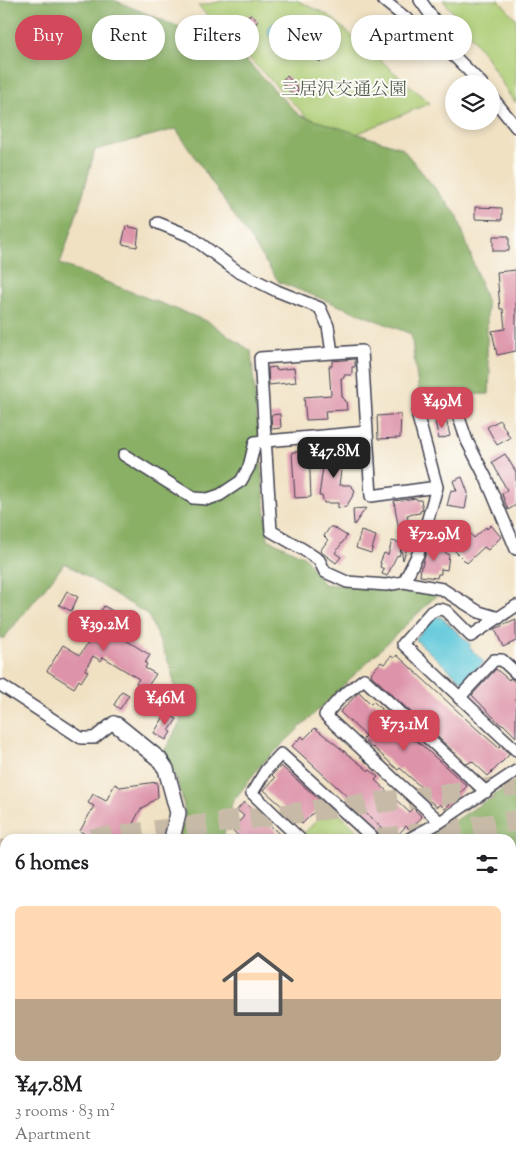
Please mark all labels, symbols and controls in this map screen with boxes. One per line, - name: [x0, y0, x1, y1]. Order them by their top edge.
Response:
- chip: Buy: [15, 15, 82, 60]
- chip: Rent: [92, 15, 165, 60]
- chip: Filters: [175, 15, 259, 60]
- chip: New: [269, 15, 341, 60]
- chip: Apartment: [351, 15, 472, 60]
- map controls: [445, 75, 500, 130]
- button: layers: [445, 75, 500, 130]
- park label: 三居沢交通公園: [281, 78, 407, 104]
- pin: ¥49M: [412, 386, 472, 429]
- text: ¥49M: [422, 391, 462, 414]
- pin: ¥47.8M: [293, 436, 375, 479]
- text: ¥47.8M: [308, 441, 360, 464]
- pin: ¥72.9M: [393, 520, 475, 562]
- text: ¥72.9M: [408, 524, 460, 547]
- pin: ¥39.2M: [63, 610, 145, 652]
- text: ¥39.2M: [79, 614, 129, 637]
- pin: ¥46M: [135, 684, 195, 726]
- text: ¥46M: [145, 688, 185, 711]
- pin: ¥73.1M: [363, 710, 445, 752]
- text: ¥73.1M: [380, 714, 428, 737]
- text: 6 homes: [15, 849, 89, 879]
- icon: filters: [473, 850, 501, 878]
- icon: home: [213, 939, 303, 1029]
- text: ¥47.8M: [15, 1071, 82, 1101]
- text: 3 rooms · 83 m²: [15, 1101, 115, 1124]
- text: Apartment: [15, 1124, 91, 1147]

